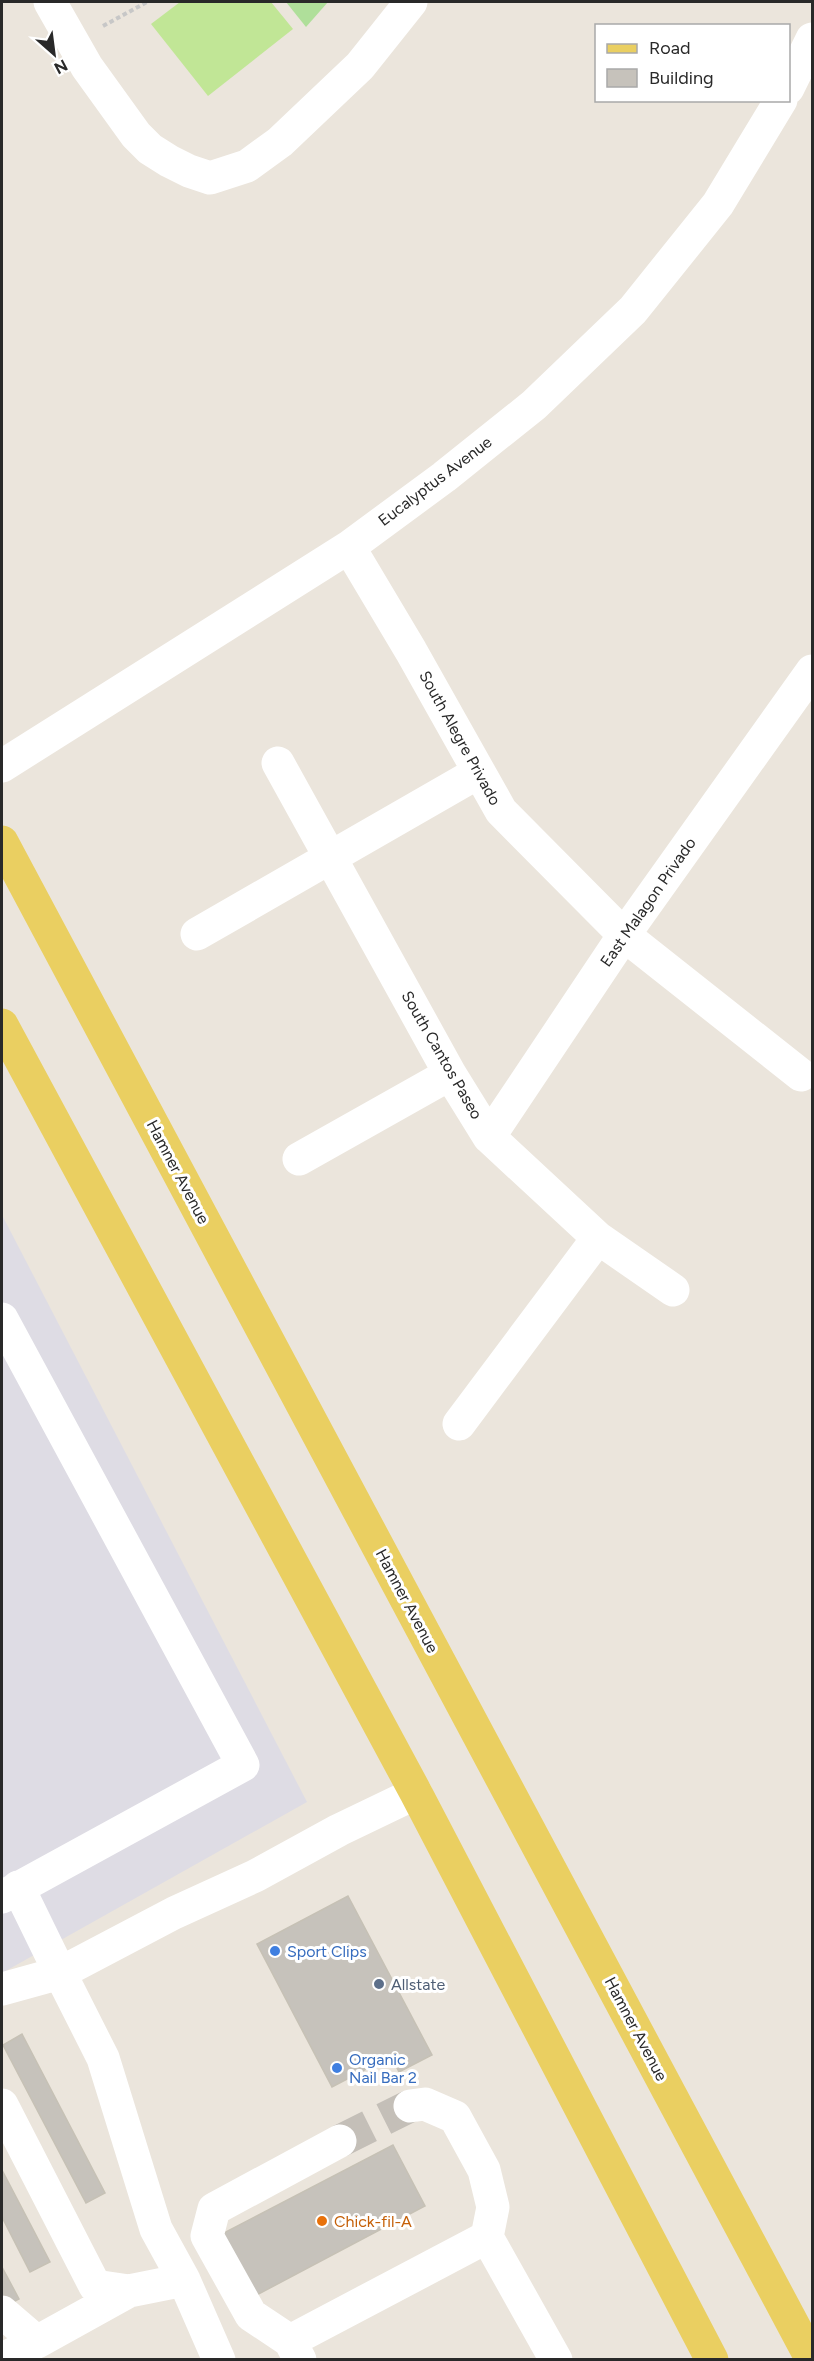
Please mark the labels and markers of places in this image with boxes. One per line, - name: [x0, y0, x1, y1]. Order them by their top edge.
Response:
- place label: Sport Clips: [287, 1942, 367, 1961]
- marker: Sport Clips: [268, 1944, 282, 1958]
- place label: Allstate: [391, 1975, 446, 1994]
- marker: Allstate: [372, 1977, 386, 1991]
- place label: Organic Nail Bar 2: [349, 2050, 417, 2087]
- marker: Organic Nail Bar 2: [330, 2061, 344, 2075]
- place label: Chick-fil-A: [334, 2212, 412, 2231]
- marker: Chick-fil-A: [315, 2214, 329, 2228]

